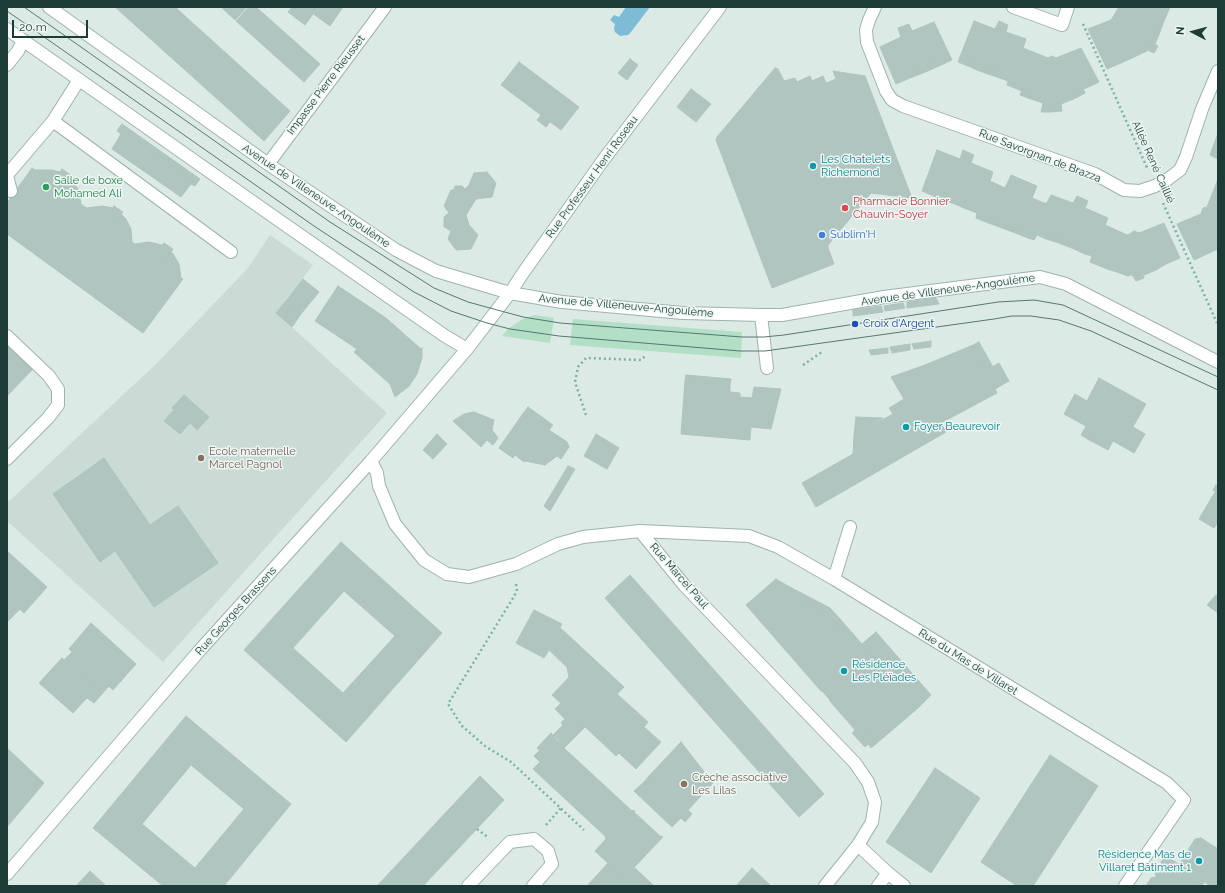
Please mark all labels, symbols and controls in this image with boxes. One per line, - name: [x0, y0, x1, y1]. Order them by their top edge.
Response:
- scale bar: [14, 12, 90, 38]
- north arrow: [1173, 12, 1213, 52]
- text: 20 m: [19, 20, 47, 34]
- text: N: [1174, 26, 1187, 36]
- street label: Impasse Pierre Rieusset: [284, 33, 368, 137]
- street label: Rue Professeur Henri Roseau: [543, 113, 641, 241]
- street label: Allée René Caillié: [1129, 119, 1177, 205]
- street label: Rue Savorgnan de Brazza: [977, 127, 1103, 185]
- street label: Avenue de Villeneuve-Angoulème: [239, 141, 393, 251]
- place label: Les Chatelets Richemond: [821, 153, 890, 179]
- marker: Les Chatelets Richemond: [808, 161, 818, 171]
- place label: Salle de boxe Mohamed Ali: [54, 174, 123, 200]
- marker: Salle de boxe Mohamed Ali: [41, 182, 51, 192]
- place label: Pharmacie Bonnier Chauvin-Soyer: [853, 195, 949, 221]
- marker: Pharmacie Bonnier Chauvin-Soyer: [840, 203, 850, 213]
- place label: Sublim'H: [830, 228, 876, 242]
- marker: Sublim'H: [817, 230, 827, 240]
- street label: Avenue de Villeneuve-Angoulème: [860, 271, 1036, 309]
- street label: Avenue de Villeneuve-Angoulème: [538, 292, 714, 320]
- place label: Croix d'Argent: [863, 317, 934, 331]
- marker: Croix d'Argent: [850, 319, 860, 329]
- place label: Foyer Beaurevoir: [914, 420, 1000, 434]
- marker: Foyer Beaurevoir: [901, 422, 911, 432]
- place label: Ecole maternelle Marcel Pagnol: [209, 445, 296, 471]
- marker: Ecole maternelle Marcel Pagnol: [196, 453, 206, 463]
- street label: Rue Marcel Paul: [647, 540, 711, 612]
- street label: Rue Georges Brassens: [193, 564, 279, 658]
- street label: Rue du Mas de Villaret: [916, 626, 1020, 698]
- place label: Résidence Les Pléïades: [852, 658, 916, 684]
- marker: Résidence Les Pléïades: [839, 666, 849, 676]
- place label: Crèche associative Les Lilas: [692, 771, 787, 797]
- marker: Crèche associative Les Lilas: [679, 779, 689, 789]
- place label: Résidence Mas de Villaret Bâtiment 1: [1098, 848, 1191, 874]
- marker: Résidence Mas de Villaret Bâtiment 1: [1194, 856, 1204, 866]

